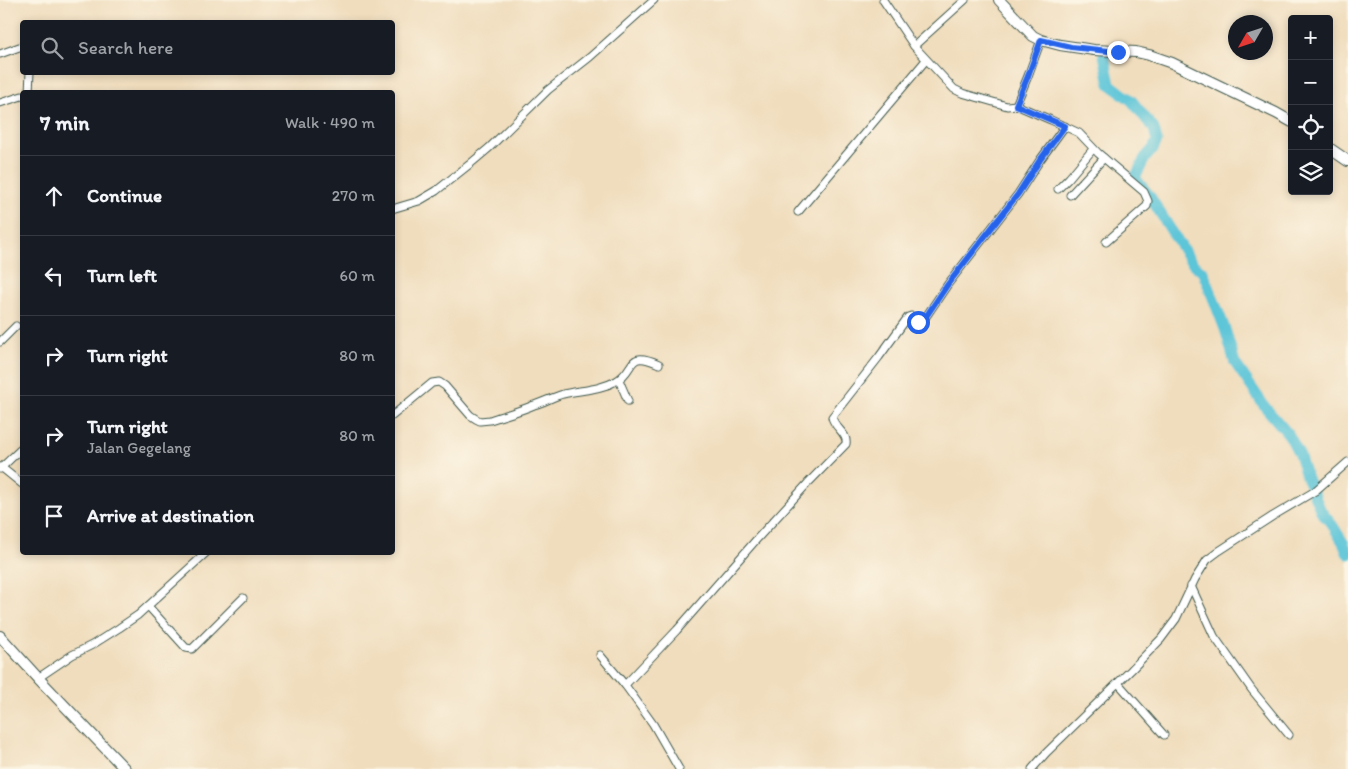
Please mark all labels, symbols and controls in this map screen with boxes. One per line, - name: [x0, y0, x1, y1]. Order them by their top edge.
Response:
- north arrow: [1228, 15, 1273, 60]
- map controls: [1288, 15, 1333, 195]
- button: +: [1288, 15, 1333, 60]
- search box: [20, 20, 395, 75]
- icon: search: [38, 34, 66, 62]
- text: Search here: [78, 36, 173, 59]
- route end: [1107, 41, 1130, 64]
- button: −: [1288, 60, 1333, 105]
- button: locate: [1288, 105, 1333, 150]
- text: 7 min: [40, 110, 89, 135]
- text: Walk · 490 m: [285, 113, 375, 132]
- button: layers: [1288, 150, 1333, 195]
- icon: ahead: [40, 182, 68, 210]
- text: Continue: [87, 184, 162, 207]
- text: 270 m: [332, 186, 375, 205]
- icon: left: [40, 262, 68, 290]
- text: Turn left: [87, 264, 157, 287]
- text: 60 m: [340, 266, 375, 285]
- route start: [907, 311, 930, 334]
- icon: right: [40, 342, 68, 370]
- text: Turn right: [87, 344, 168, 367]
- text: 80 m: [339, 346, 375, 365]
- text: Turn right: [87, 415, 168, 438]
- icon: right: [40, 422, 68, 450]
- text: 80 m: [339, 426, 375, 445]
- text: Jalan Gegelang: [87, 438, 191, 457]
- icon: arrive: [40, 502, 68, 530]
- text: Arrive at destination: [87, 504, 254, 527]

